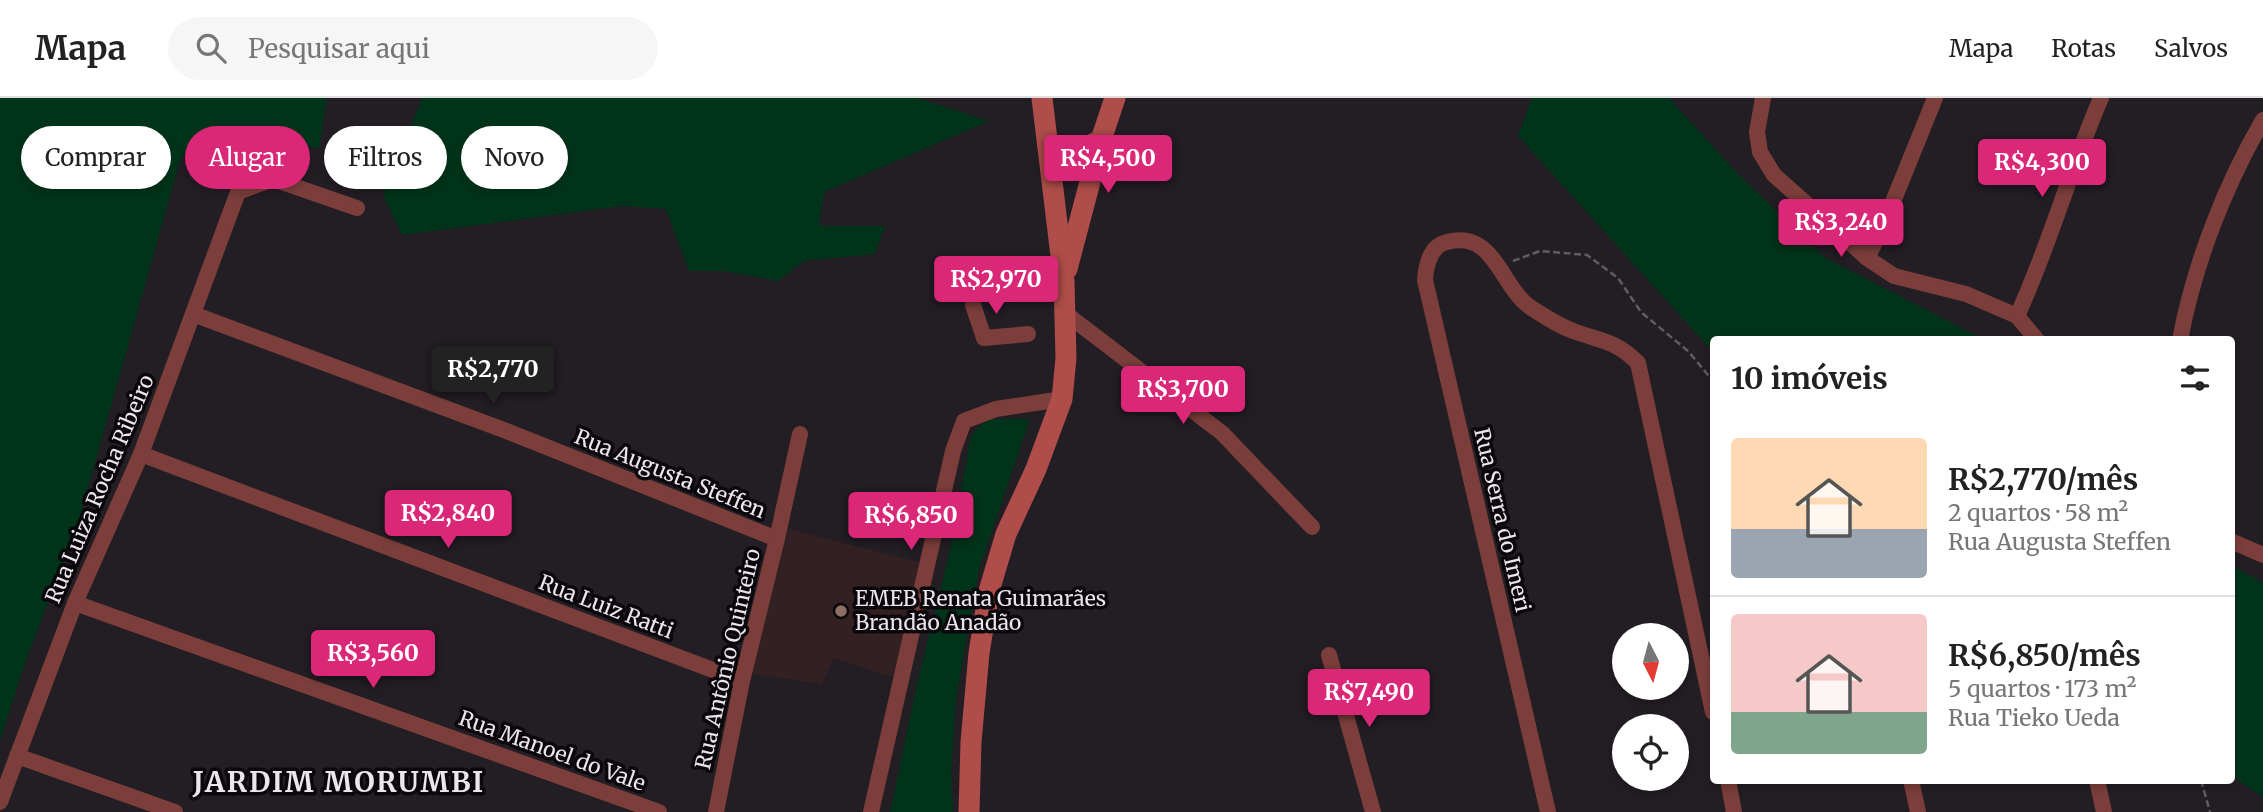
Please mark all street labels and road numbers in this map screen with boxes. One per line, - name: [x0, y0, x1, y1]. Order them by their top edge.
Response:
- street label: Rua Luiza Rocha Ribeiro: [39, 371, 160, 607]
- street label: Rua Augusta Steffen: [571, 423, 770, 524]
- street label: Rua Serra do Imeri: [1468, 425, 1537, 615]
- street label: Rua Antônio Quinteiro: [689, 546, 766, 772]
- street label: Rua Luiz Ratti: [535, 568, 677, 645]
- street label: Rua Manoel do Vale: [455, 704, 649, 797]

